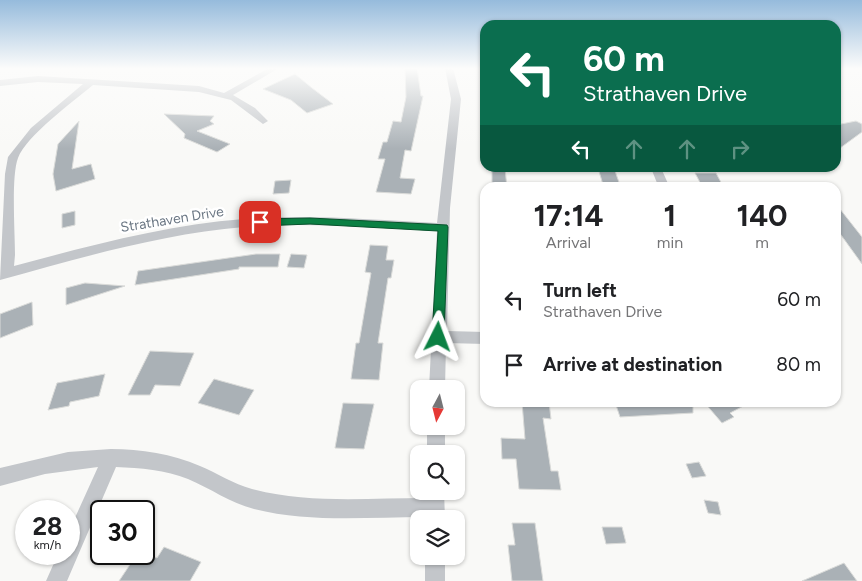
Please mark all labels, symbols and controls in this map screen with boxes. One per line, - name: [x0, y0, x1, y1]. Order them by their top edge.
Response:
- text: 60 m: [583, 38, 665, 80]
- icon: left: [500, 40, 565, 105]
- text: Strathaven Drive: [583, 80, 747, 107]
- icon: left: [567, 135, 595, 163]
- icon: ahead: [620, 135, 648, 163]
- icon: ahead: [673, 135, 701, 163]
- icon: right: [726, 135, 754, 163]
- text: 17:14: [533, 197, 603, 234]
- text: 1: [664, 197, 676, 234]
- text: 140: [736, 197, 788, 234]
- pin: [239, 201, 281, 243]
- street label: Strathaven Drive: [119, 203, 225, 236]
- icon: arrive: [246, 208, 274, 236]
- text: Arrival: [546, 233, 591, 252]
- text: min: [657, 233, 683, 252]
- text: m: [755, 233, 769, 252]
- text: Turn left: [543, 279, 617, 302]
- icon: left: [500, 286, 528, 314]
- text: 60 m: [777, 288, 821, 311]
- text: Strathaven Drive: [543, 302, 662, 321]
- position arrow: [411, 310, 463, 362]
- icon: arrive: [500, 351, 528, 379]
- text: Arrive at destination: [543, 353, 722, 376]
- text: 80 m: [776, 353, 821, 376]
- north arrow: [410, 380, 465, 435]
- map controls: [410, 380, 465, 565]
- button: search: [410, 445, 465, 500]
- speed limit sign: 30: [90, 500, 155, 565]
- button: layers: [410, 510, 465, 565]
- text: 28: [33, 511, 62, 541]
- text: km/h: [34, 538, 61, 552]

